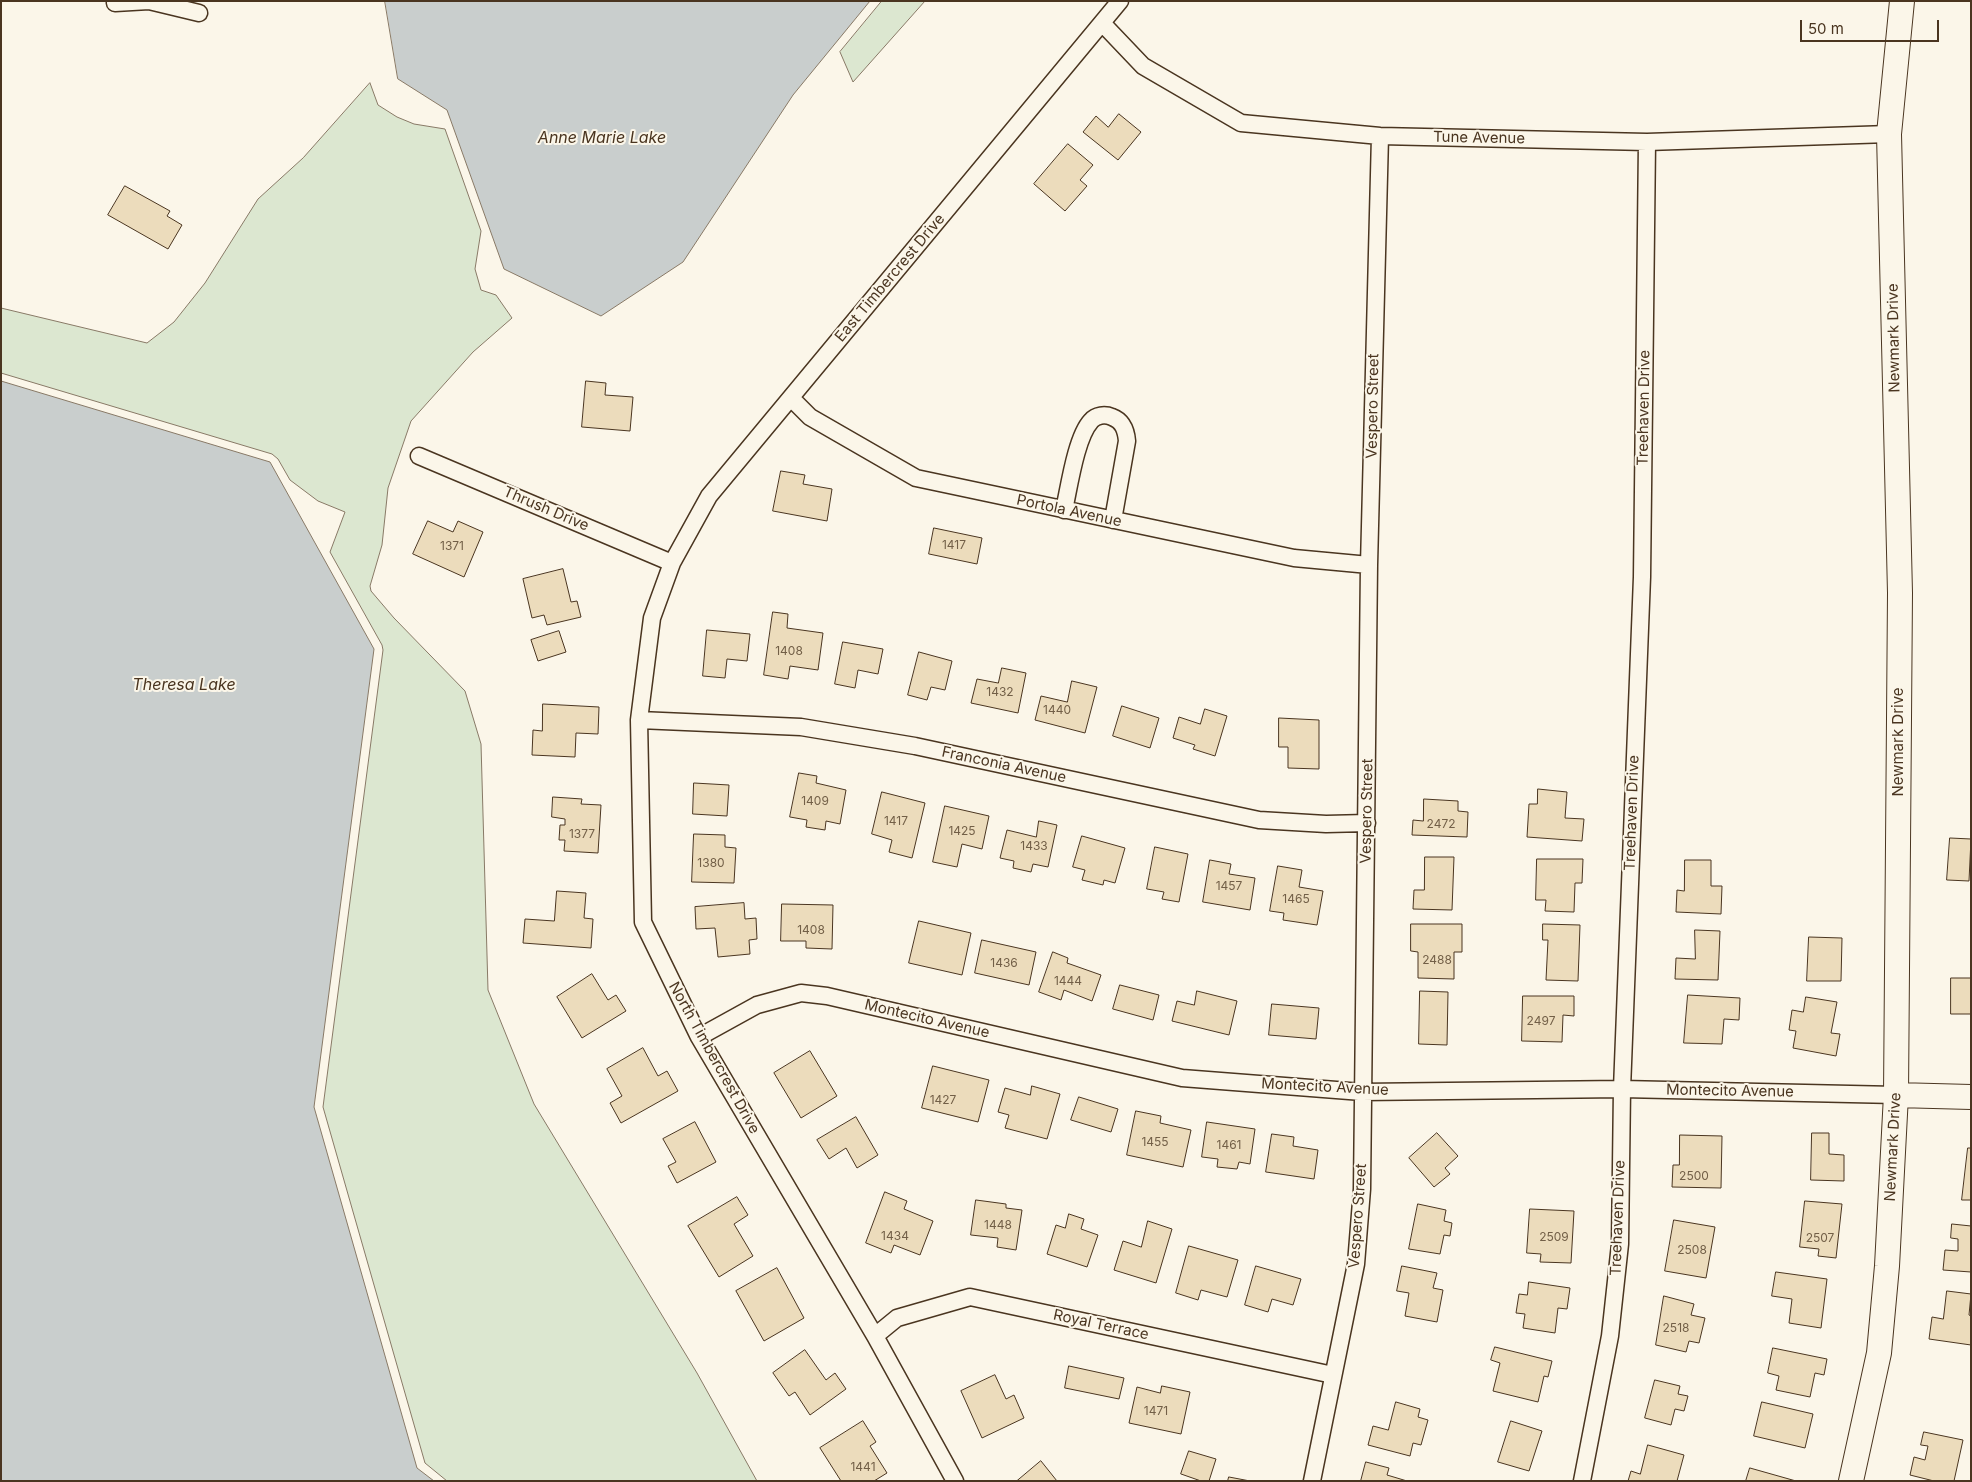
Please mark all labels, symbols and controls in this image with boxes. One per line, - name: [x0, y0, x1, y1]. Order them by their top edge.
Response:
- scale bar: [1802, 10, 1941, 42]
- text: 50 m: [1808, 19, 1844, 38]
- water label: Anne Marie Lake: [538, 128, 666, 148]
- street label: Tune Avenue: [1433, 128, 1525, 148]
- street label: East Timbercrest Drive: [831, 210, 949, 346]
- street label: Newmark Drive: [1884, 283, 1904, 393]
- street label: Treehaven Drive: [1634, 350, 1654, 466]
- street label: Vespero Street: [1363, 353, 1383, 459]
- street label: Thrush Drive: [500, 483, 592, 535]
- street label: Portola Avenue: [1015, 491, 1123, 531]
- house number: 1417: [942, 538, 966, 552]
- house number: 1371: [440, 539, 464, 553]
- house number: 1408: [775, 644, 803, 658]
- water label: Theresa Lake: [132, 675, 236, 695]
- house number: 1432: [986, 685, 1014, 699]
- street label: Newmark Drive: [1889, 687, 1907, 797]
- house number: 1440: [1043, 703, 1071, 717]
- street label: Franconia Avenue: [940, 743, 1068, 787]
- street label: Treehaven Drive: [1621, 755, 1643, 871]
- street label: Vespero Street: [1357, 758, 1377, 864]
- house number: 1409: [801, 794, 829, 808]
- house number: 1417: [884, 814, 908, 828]
- house number: 2472: [1427, 817, 1455, 831]
- house number: 1425: [948, 824, 976, 838]
- house number: 1377: [569, 827, 595, 841]
- house number: 1433: [1020, 839, 1048, 853]
- house number: 1380: [697, 856, 725, 870]
- house number: 1457: [1216, 879, 1242, 893]
- house number: 1465: [1282, 892, 1310, 906]
- house number: 1408: [797, 923, 825, 937]
- house number: 2488: [1422, 953, 1452, 967]
- house number: 1436: [990, 956, 1018, 970]
- house number: 1444: [1054, 974, 1082, 988]
- street label: North Timbercrest Drive: [665, 979, 763, 1137]
- street label: Montecito Avenue: [863, 996, 991, 1042]
- house number: 2497: [1527, 1014, 1555, 1028]
- street label: Montecito Avenue: [1261, 1075, 1389, 1099]
- street label: Montecito Avenue: [1666, 1081, 1794, 1101]
- street label: Newmark Drive: [1881, 1092, 1905, 1202]
- house number: 1427: [930, 1093, 956, 1107]
- house number: 1455: [1141, 1135, 1169, 1149]
- house number: 1461: [1217, 1138, 1241, 1152]
- street label: Treehaven Drive: [1607, 1160, 1629, 1276]
- street label: Vespero Street: [1345, 1163, 1371, 1269]
- house number: 2500: [1679, 1169, 1709, 1183]
- house number: 1448: [984, 1218, 1012, 1232]
- house number: 1434: [881, 1229, 909, 1243]
- house number: 2509: [1539, 1230, 1569, 1244]
- house number: 2507: [1806, 1231, 1834, 1245]
- house number: 2508: [1677, 1243, 1707, 1257]
- street label: Royal Terrace: [1052, 1306, 1150, 1344]
- house number: 2518: [1663, 1321, 1689, 1335]
- house number: 1471: [1144, 1404, 1168, 1418]
- house number: 1441: [850, 1460, 876, 1474]

